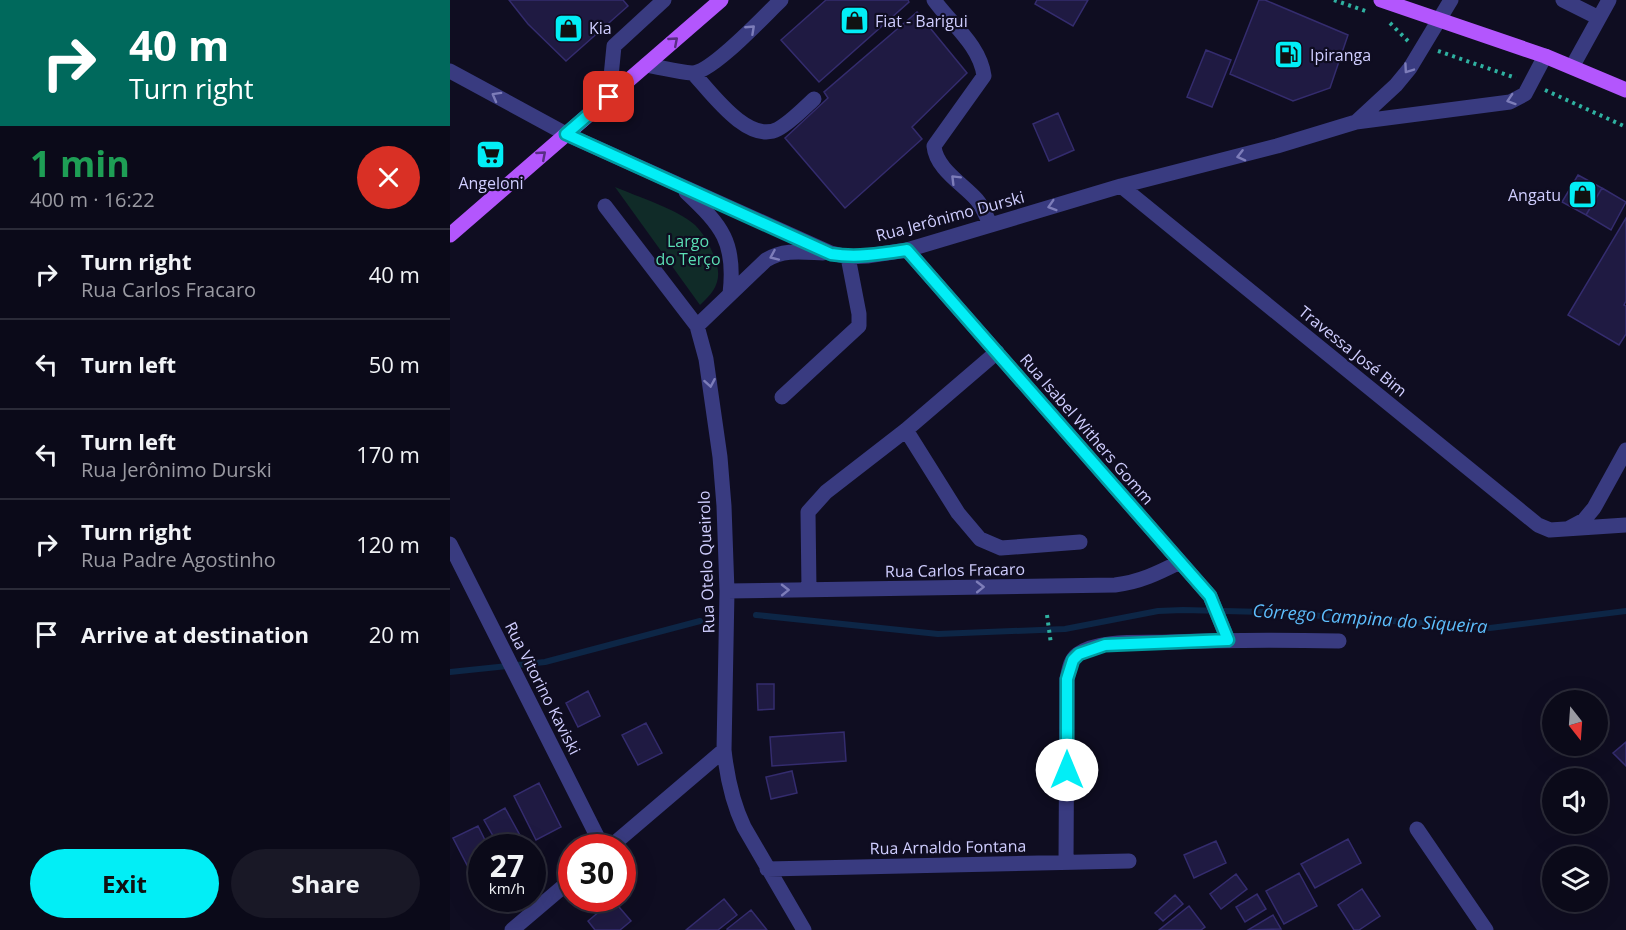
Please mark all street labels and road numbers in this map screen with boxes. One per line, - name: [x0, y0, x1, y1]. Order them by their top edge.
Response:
- street label: Rua Jerônimo Durski: [873, 186, 1027, 246]
- street label: Travessa José Bim: [1294, 300, 1412, 402]
- street label: Rua Isabel Withers Gomm: [1015, 349, 1159, 509]
- street label: Rua Otelo Queirolo: [693, 490, 719, 634]
- street label: Rua Carlos Fracaro: [885, 558, 1025, 582]
- street label: Rua Vitorino Kaviski: [500, 618, 586, 758]
- street label: Rua Arnaldo Fontana: [869, 835, 1027, 859]

